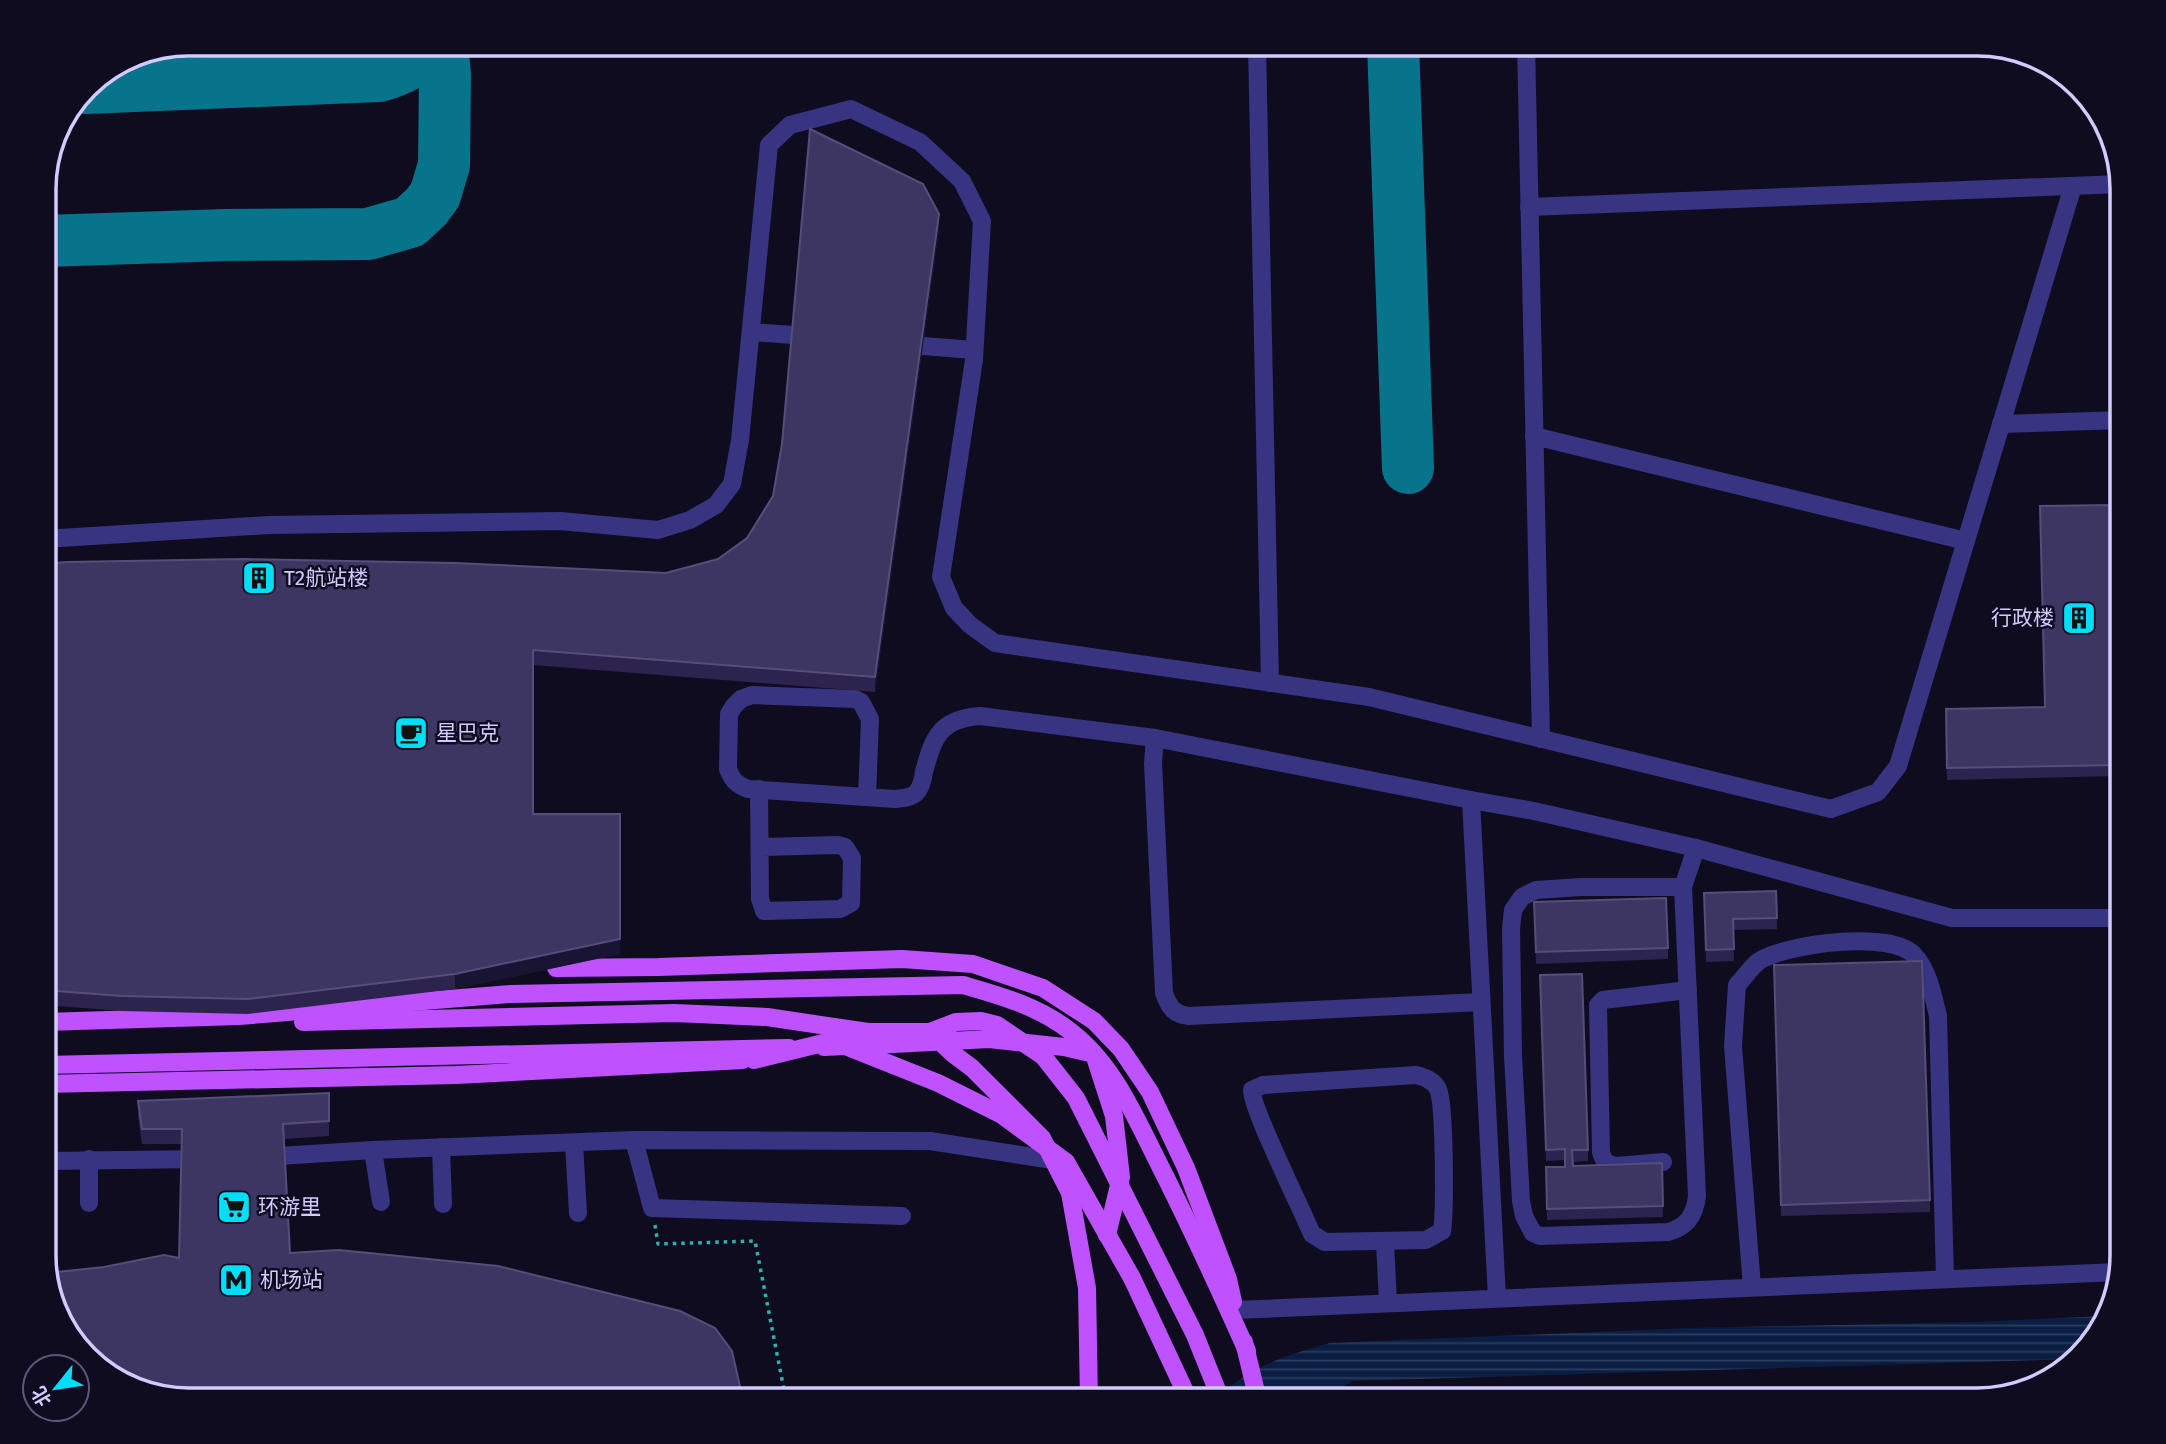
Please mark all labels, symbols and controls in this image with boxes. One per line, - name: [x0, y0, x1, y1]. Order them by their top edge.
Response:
- building icon: T2航站楼: [240, 559, 278, 597]
- place label: T2航站楼: [284, 565, 368, 591]
- building icon: 行政楼: [2060, 599, 2098, 637]
- place label: 行政楼: [1991, 605, 2054, 631]
- cafe icon: 星巴克: [392, 714, 430, 752]
- place label: 星巴克: [436, 720, 499, 746]
- supermarket icon: 环游里: [215, 1188, 253, 1226]
- place label: 环游里: [258, 1194, 321, 1220]
- metro station icon: 机场站: [217, 1261, 255, 1299]
- place label: 机场站: [260, 1267, 323, 1293]
- north arrow: [21, 1353, 91, 1423]
- text: 北: [27, 1382, 56, 1410]

